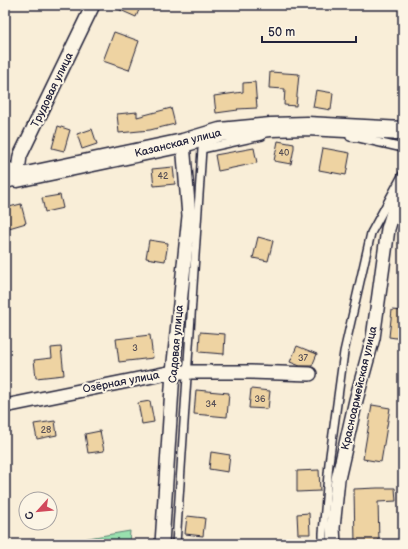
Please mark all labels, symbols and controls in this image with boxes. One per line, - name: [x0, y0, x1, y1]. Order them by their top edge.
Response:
- scale bar: [262, 18, 356, 44]
- text: 50 m: [268, 25, 295, 40]
- street label: Трудовая улица: [28, 50, 76, 130]
- street label: Казанская улица: [133, 126, 223, 160]
- house number: 40: [279, 148, 289, 159]
- house number: 42: [158, 171, 169, 182]
- street label: Садовая улица: [166, 304, 186, 383]
- street label: Красноармейская улица: [338, 324, 380, 451]
- house number: 3: [132, 343, 138, 354]
- house number: 37: [298, 353, 309, 364]
- street label: Озёрная улица: [82, 368, 161, 396]
- house number: 36: [254, 394, 266, 405]
- house number: 34: [205, 399, 217, 410]
- house number: 28: [41, 425, 51, 436]
- north arrow: [18, 491, 58, 531]
- text: С: [22, 509, 37, 522]

